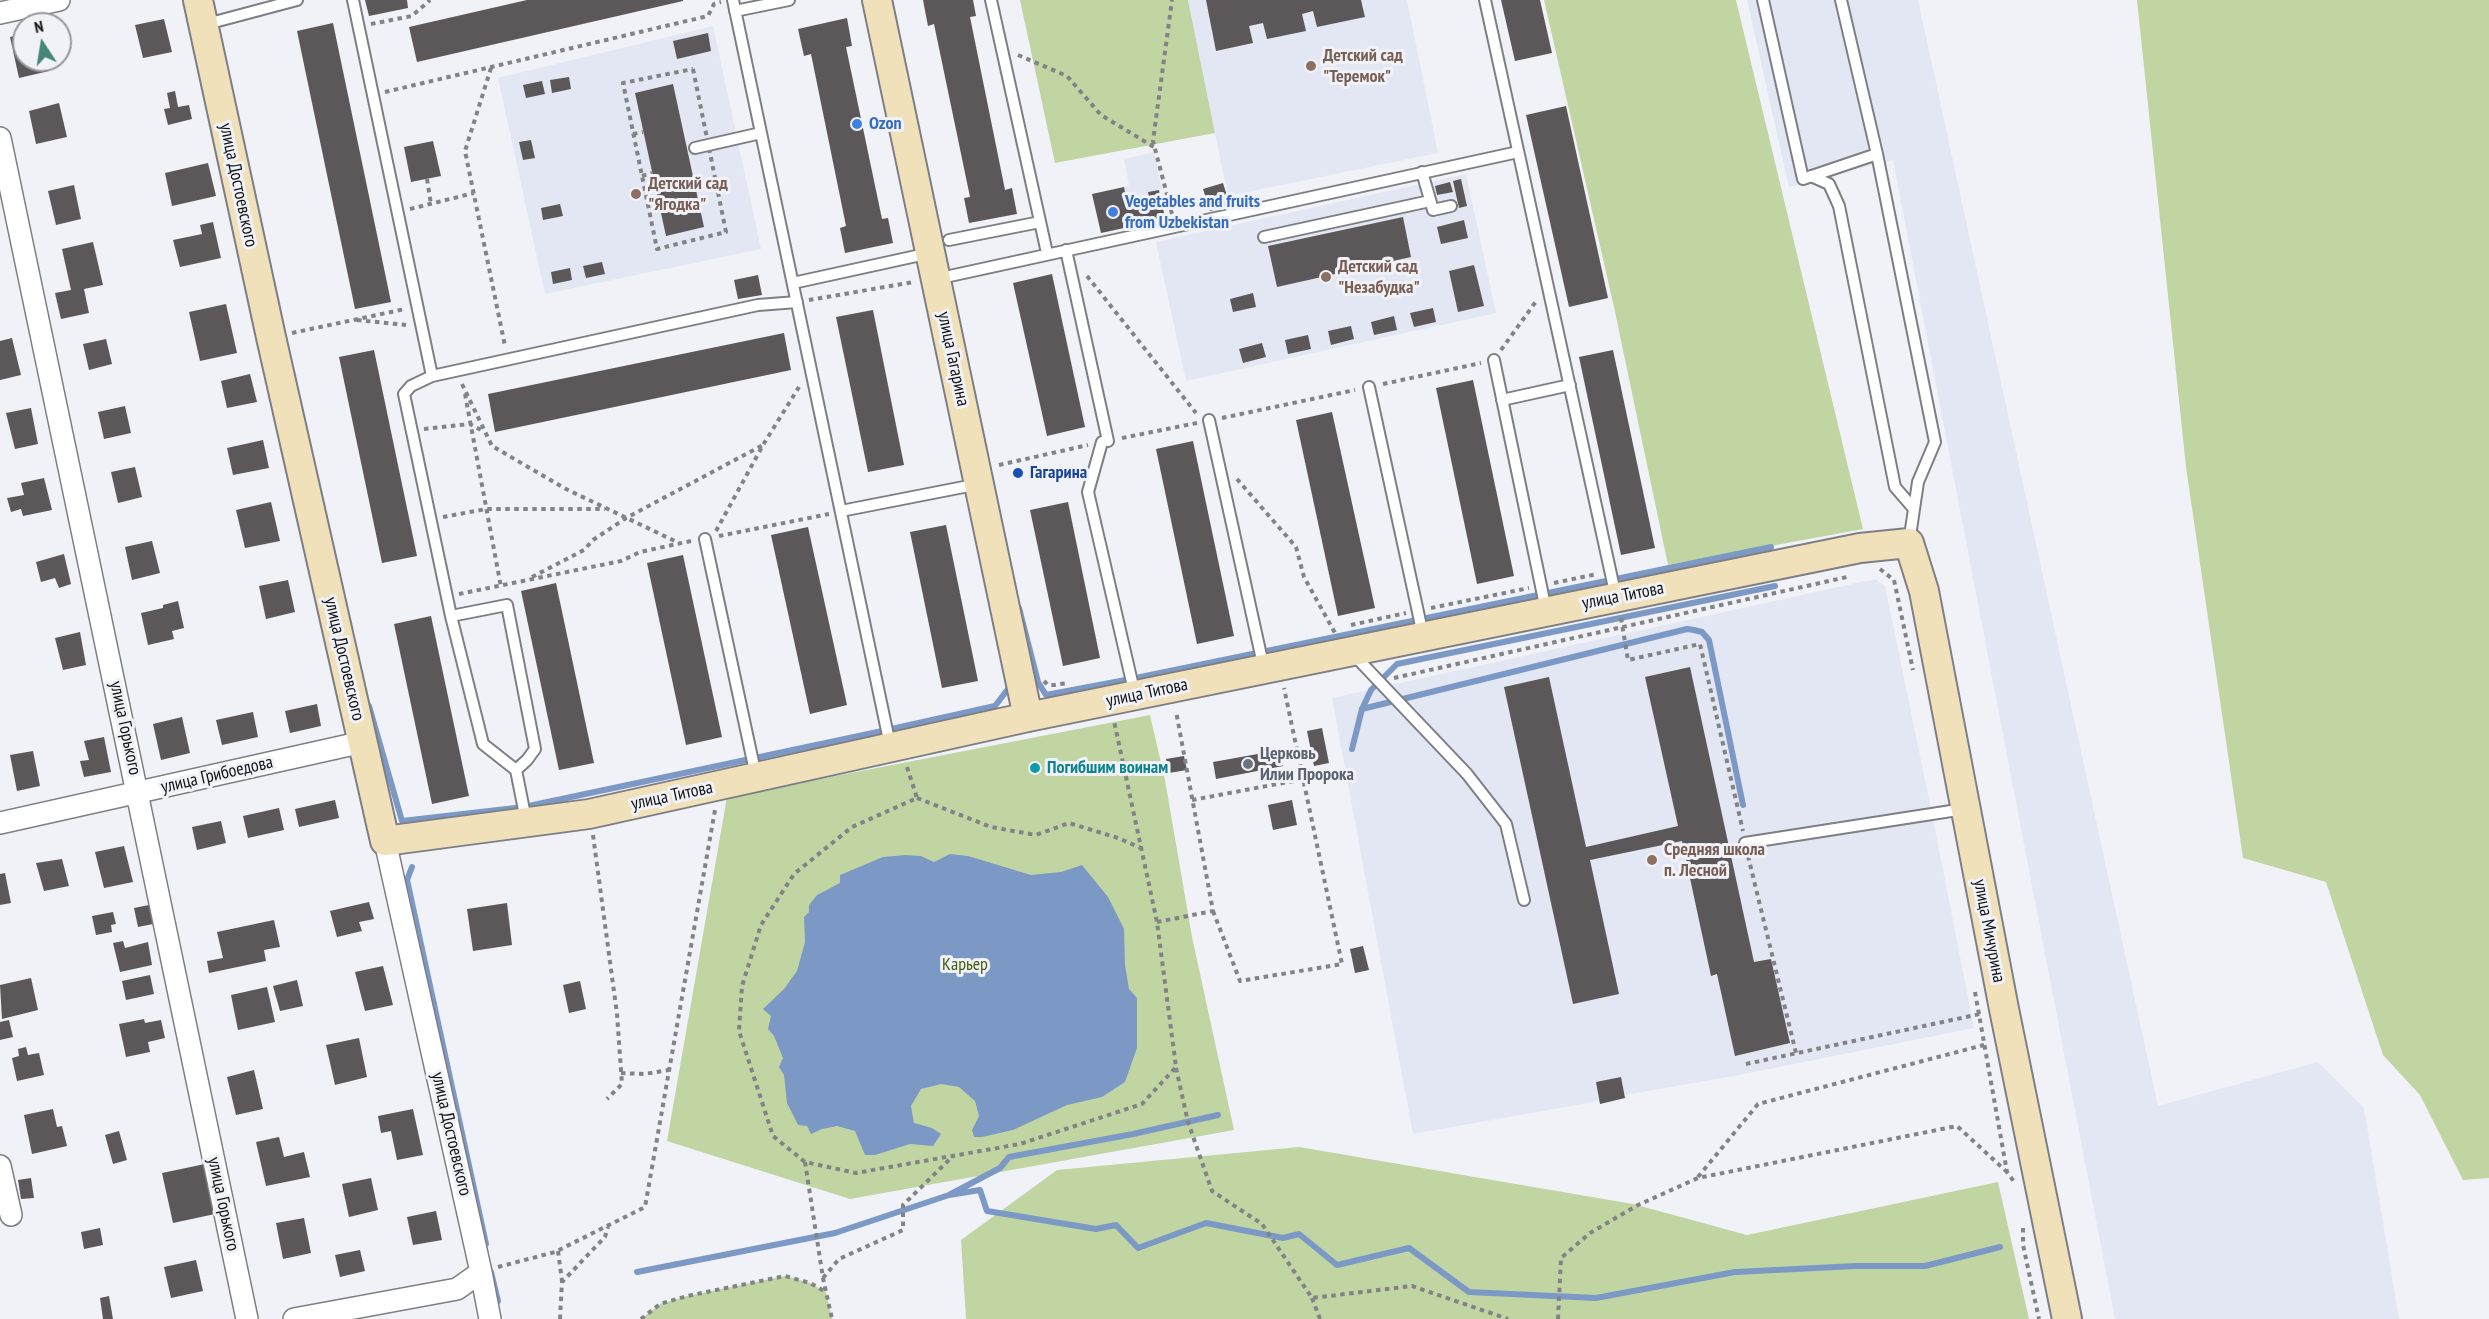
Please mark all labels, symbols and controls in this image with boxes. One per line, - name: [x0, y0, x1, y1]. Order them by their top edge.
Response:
- north arrow: [12, 12, 72, 72]
- text: N: [32, 16, 45, 37]
- place label: Детский сад "Теремок": [1323, 45, 1403, 88]
- marker: Детский сад "Теремок": [1304, 59, 1318, 73]
- place label: Ozon: [869, 113, 902, 135]
- marker: Ozon: [850, 117, 864, 131]
- street label: улица Достоевского: [214, 121, 262, 249]
- place label: Детский сад "Ягодка": [648, 173, 728, 216]
- marker: Детский сад "Ягодка": [629, 187, 643, 201]
- place label: Vegetables and fruits from Uzbekistan: [1125, 191, 1260, 234]
- marker: Vegetables and fruits from Uzbekistan: [1106, 205, 1120, 219]
- place label: Детский сад "Незабудка": [1338, 256, 1420, 298]
- marker: Детский сад "Незабудка": [1319, 270, 1333, 284]
- street label: улица Гагарина: [932, 310, 974, 408]
- place label: Гагарина: [1030, 462, 1087, 484]
- marker: Гагарина: [1011, 466, 1025, 480]
- street label: улица Титова: [1580, 577, 1666, 615]
- street label: улица Достоевского: [319, 595, 369, 723]
- street label: улица Титова: [1104, 674, 1190, 712]
- street label: улица Горького: [105, 679, 145, 777]
- place label: Церковь Илии Пророка: [1260, 743, 1354, 786]
- street label: улица Грибоедова: [159, 752, 275, 798]
- place label: Погибшим воинам: [1047, 757, 1168, 779]
- marker: Церковь Илии Пророка: [1241, 757, 1255, 771]
- marker: Погибшим воинам: [1028, 761, 1042, 775]
- street label: улица Титова: [629, 777, 715, 815]
- place label: Средняя школа п. Лесной: [1664, 839, 1765, 882]
- marker: Средняя школа п. Лесной: [1645, 853, 1659, 867]
- street label: улица Мичурина: [1968, 878, 2010, 984]
- park label: Карьер: [942, 954, 988, 976]
- street label: улица Достоевского: [426, 1070, 476, 1198]
- street label: улица Горького: [203, 1155, 243, 1253]

